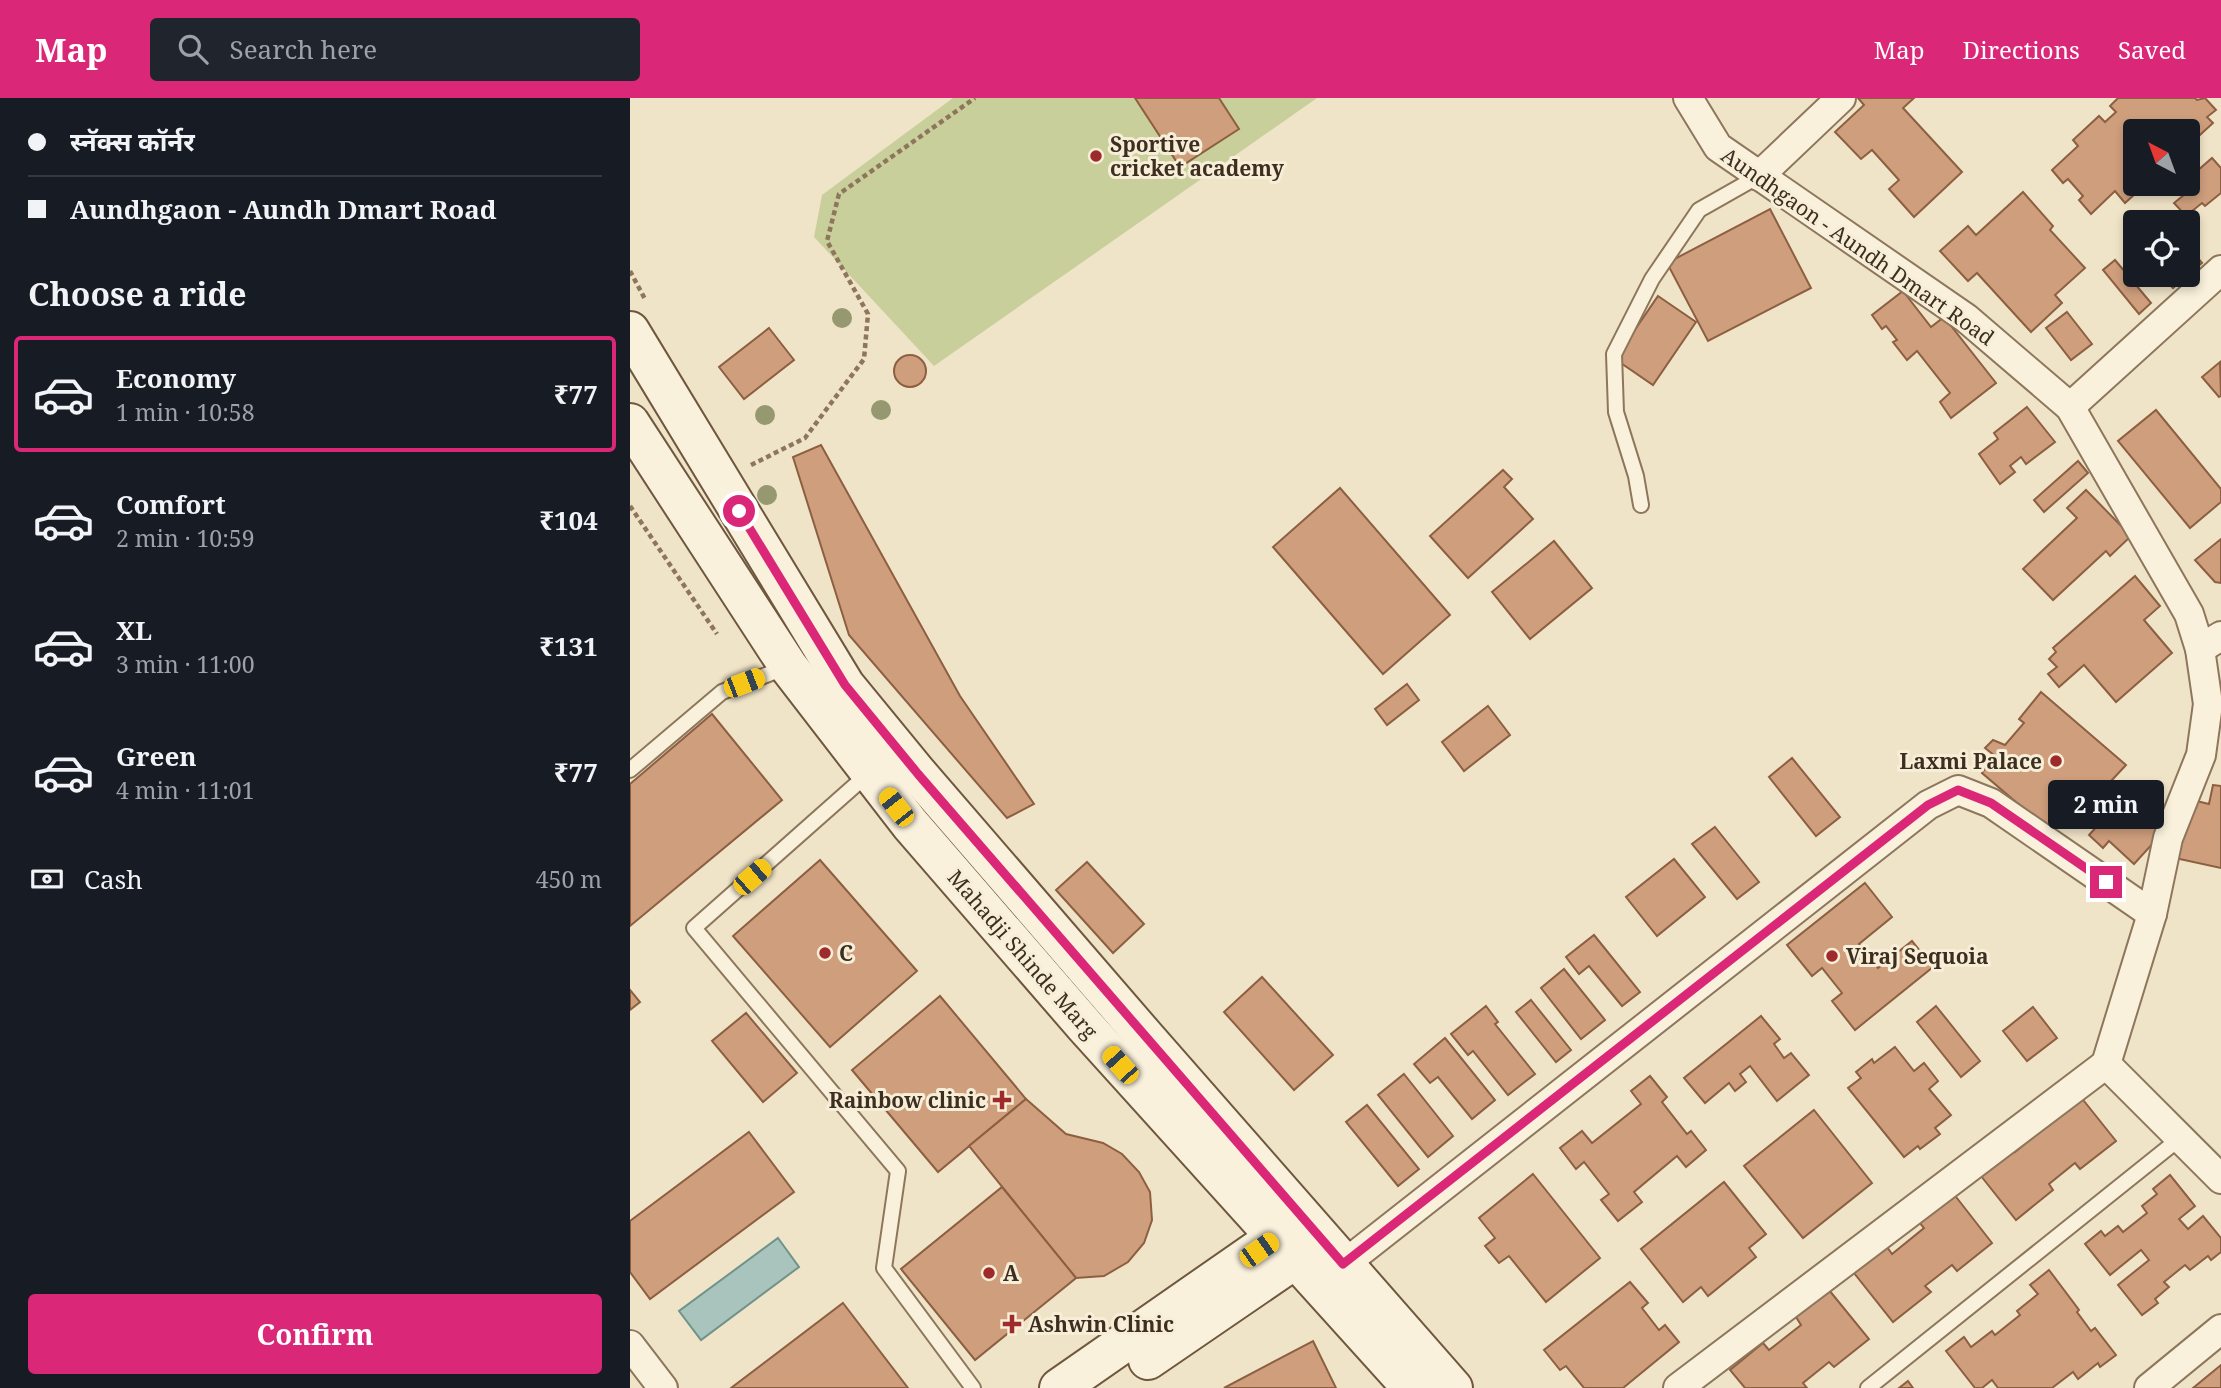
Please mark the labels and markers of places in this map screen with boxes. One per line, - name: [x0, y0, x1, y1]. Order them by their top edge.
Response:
- place label: Sportive cricket academy: [1110, 130, 1285, 182]
- marker: Sportive cricket academy: [1088, 148, 1104, 164]
- place label: Laxmi Palace: [1899, 747, 2042, 775]
- marker: Laxmi Palace: [2048, 753, 2064, 769]
- place label: C: [839, 939, 853, 967]
- place label: Viraj Sequoia: [1846, 942, 1989, 970]
- marker: C: [817, 945, 833, 961]
- marker: Viraj Sequoia: [1824, 948, 1840, 964]
- place label: Rainbow clinic: [829, 1086, 986, 1114]
- marker: Rainbow clinic: [992, 1090, 1012, 1110]
- place label: A: [1003, 1259, 1019, 1287]
- marker: A: [981, 1265, 997, 1281]
- place label: Ashwin Clinic: [1028, 1310, 1174, 1338]
- marker: Ashwin Clinic: [1002, 1314, 1022, 1334]

